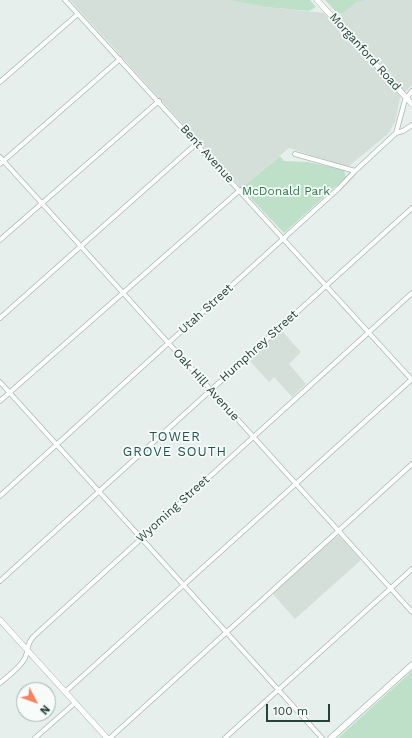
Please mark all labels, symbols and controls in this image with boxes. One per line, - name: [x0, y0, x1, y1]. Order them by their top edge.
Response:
- street label: Morganford Road: [326, 10, 404, 94]
- street label: Bent Avenue: [177, 122, 237, 186]
- park label: McDonald Park: [242, 184, 330, 198]
- street label: Utah Street: [176, 281, 236, 337]
- street label: Humphrey Street: [217, 307, 301, 385]
- street label: Oak Hill Avenue: [170, 346, 242, 424]
- district label: TOWER GROVE SOUTH: [123, 429, 227, 460]
- street label: Wyoming Street: [133, 472, 213, 546]
- north arrow: [16, 682, 56, 722]
- scale bar: [268, 696, 332, 722]
- text: N: [37, 702, 52, 717]
- text: 100 m: [273, 704, 308, 718]

